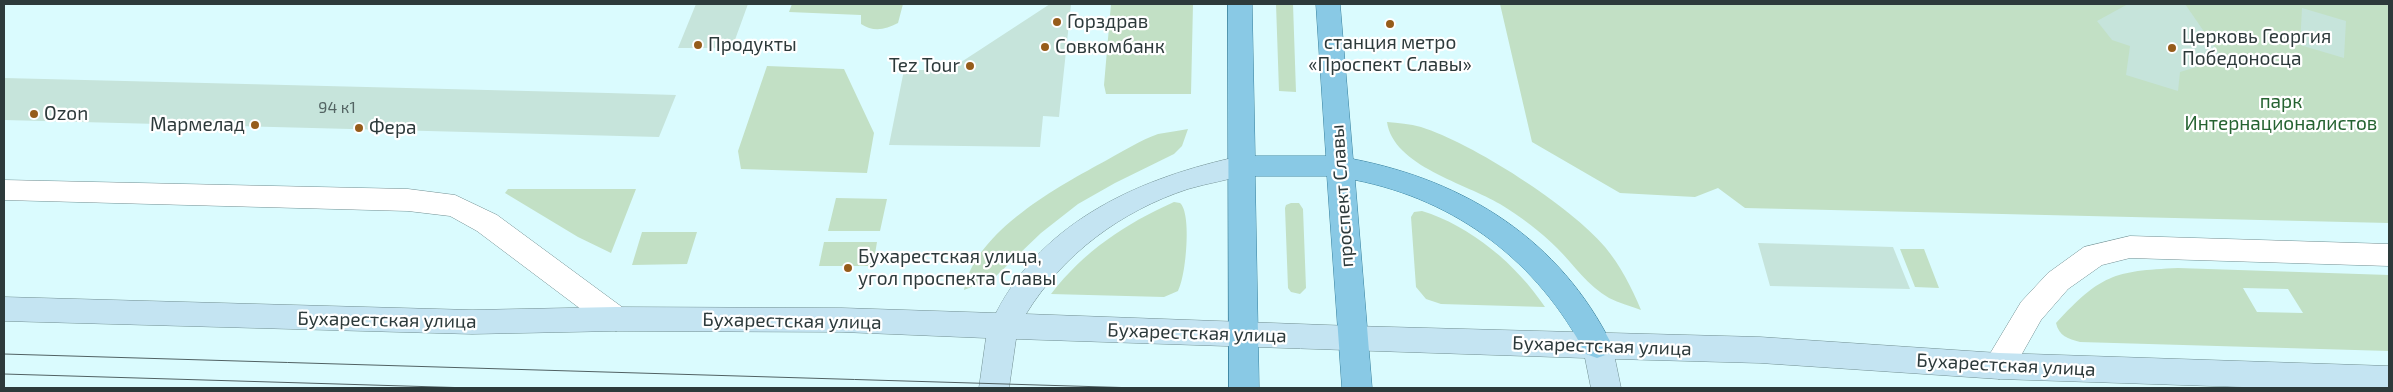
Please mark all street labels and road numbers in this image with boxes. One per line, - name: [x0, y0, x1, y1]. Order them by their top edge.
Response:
- street label: проспект Славы: [1326, 124, 1358, 268]
- street label: Бухарестская улица: [297, 307, 477, 333]
- street label: Бухарестская улица: [702, 308, 882, 334]
- street label: Бухарестская улица: [1107, 318, 1287, 348]
- street label: Бухарестская улица: [1512, 331, 1692, 361]
- street label: Бухарестская улица: [1916, 349, 2096, 381]

